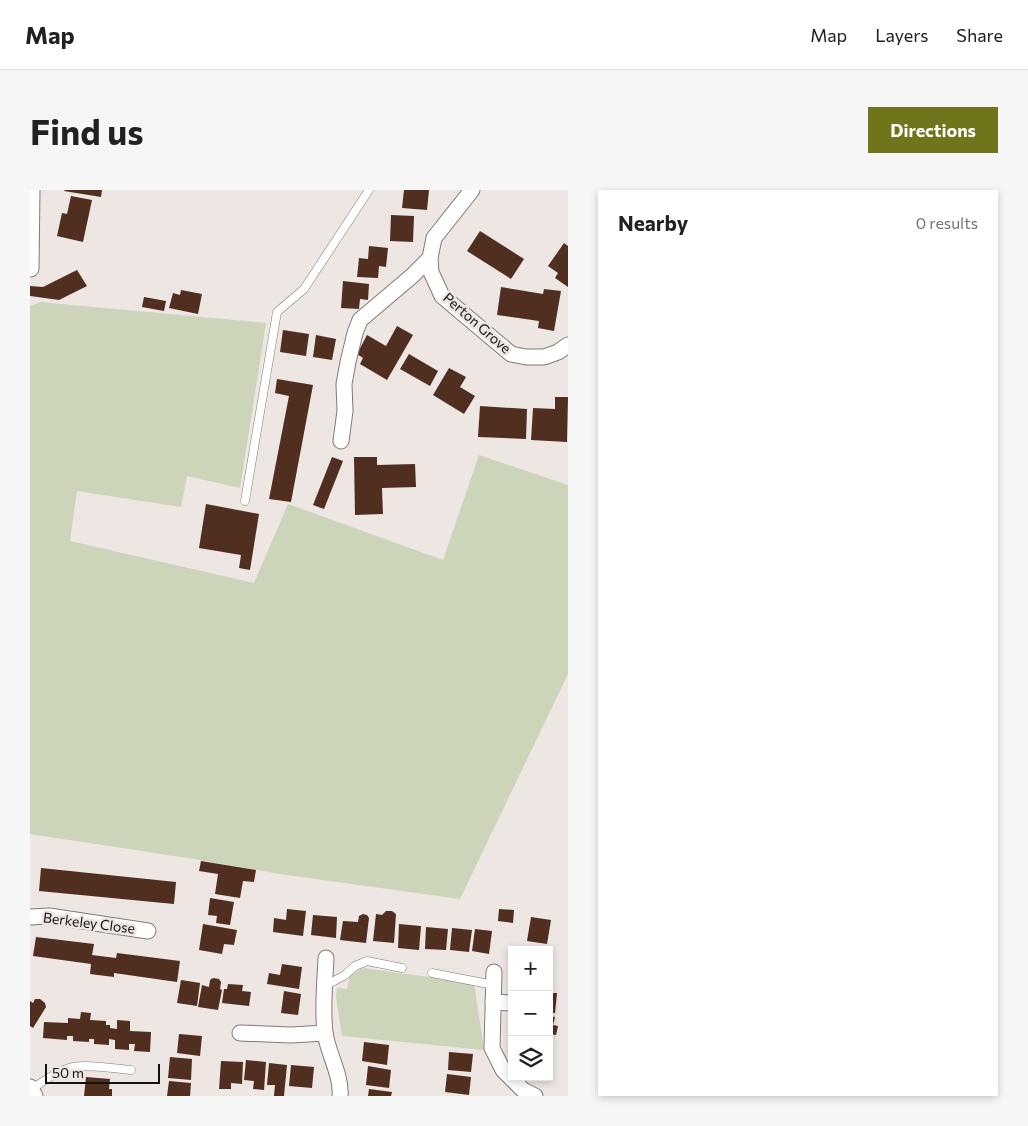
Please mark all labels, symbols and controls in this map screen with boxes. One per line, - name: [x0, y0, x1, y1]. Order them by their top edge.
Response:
- text: Map: [25, 20, 75, 49]
- text: Map: [810, 24, 847, 46]
- text: Layers: [875, 24, 928, 46]
- text: Share: [956, 24, 1003, 46]
- button: Directions: [868, 107, 998, 153]
- text: Find us: [30, 109, 144, 152]
- text: Nearby: [618, 210, 688, 235]
- text: 0 results: [916, 213, 978, 232]
- street label: Perton Grove: [440, 289, 515, 357]
- street label: Berkeley Close: [42, 908, 136, 937]
- map controls: [508, 946, 553, 1081]
- button: +: [508, 946, 553, 991]
- button: −: [508, 991, 553, 1036]
- button: layers: [508, 1036, 553, 1081]
- scale bar: [45, 1061, 160, 1084]
- text: 50 m: [52, 1064, 84, 1081]

